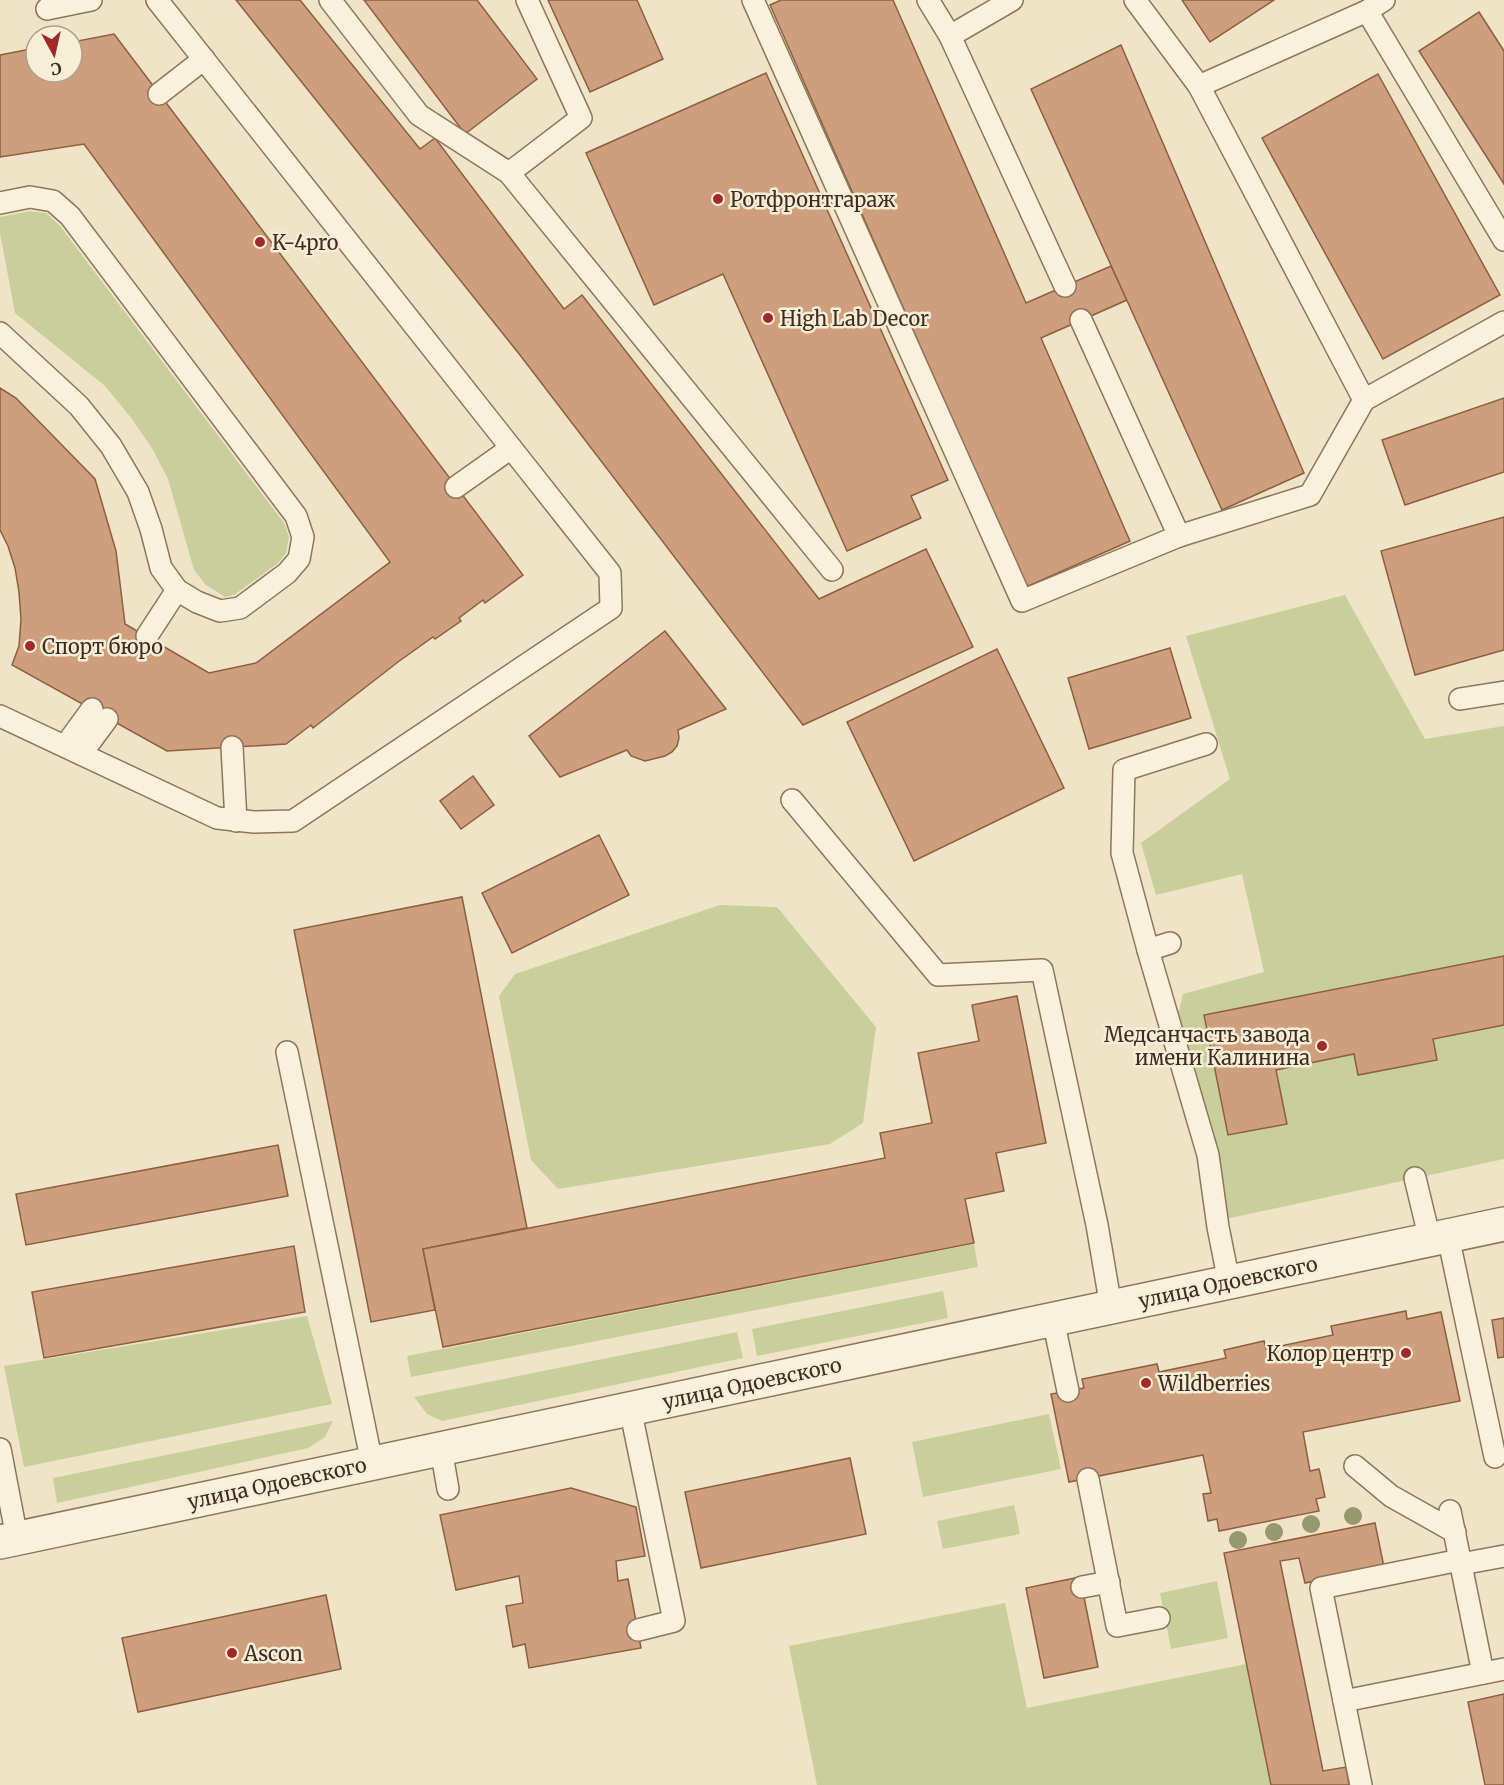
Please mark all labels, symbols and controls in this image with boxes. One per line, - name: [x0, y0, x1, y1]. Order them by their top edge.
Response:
- north arrow: [24, 24, 84, 84]
- text: С: [49, 58, 63, 79]
- place label: Ротфронтгараж: [730, 187, 895, 212]
- marker: Ротфронтгараж: [711, 192, 725, 206]
- place label: K-4pro: [272, 230, 339, 255]
- marker: K-4pro: [253, 235, 267, 249]
- place label: High Lab Decor: [780, 306, 929, 331]
- marker: High Lab Decor: [761, 311, 775, 325]
- place label: Спорт бюро: [42, 634, 163, 659]
- marker: Спорт бюро: [23, 639, 37, 653]
- place label: Медсанчасть завода имени Калинина: [1104, 1022, 1310, 1070]
- marker: Медсанчасть завода имени Калинина: [1315, 1039, 1329, 1053]
- street label: улица Одоевского: [1136, 1251, 1320, 1313]
- place label: Колор центр: [1266, 1341, 1394, 1366]
- marker: Колор центр: [1399, 1346, 1413, 1360]
- street label: улица Одоевского: [660, 1352, 844, 1414]
- place label: Wildberries: [1157, 1371, 1270, 1396]
- marker: Wildberries: [1139, 1376, 1153, 1390]
- street label: улица Одоевского: [185, 1452, 369, 1514]
- place label: Ascon: [243, 1641, 303, 1666]
- marker: Ascon: [225, 1646, 239, 1660]

